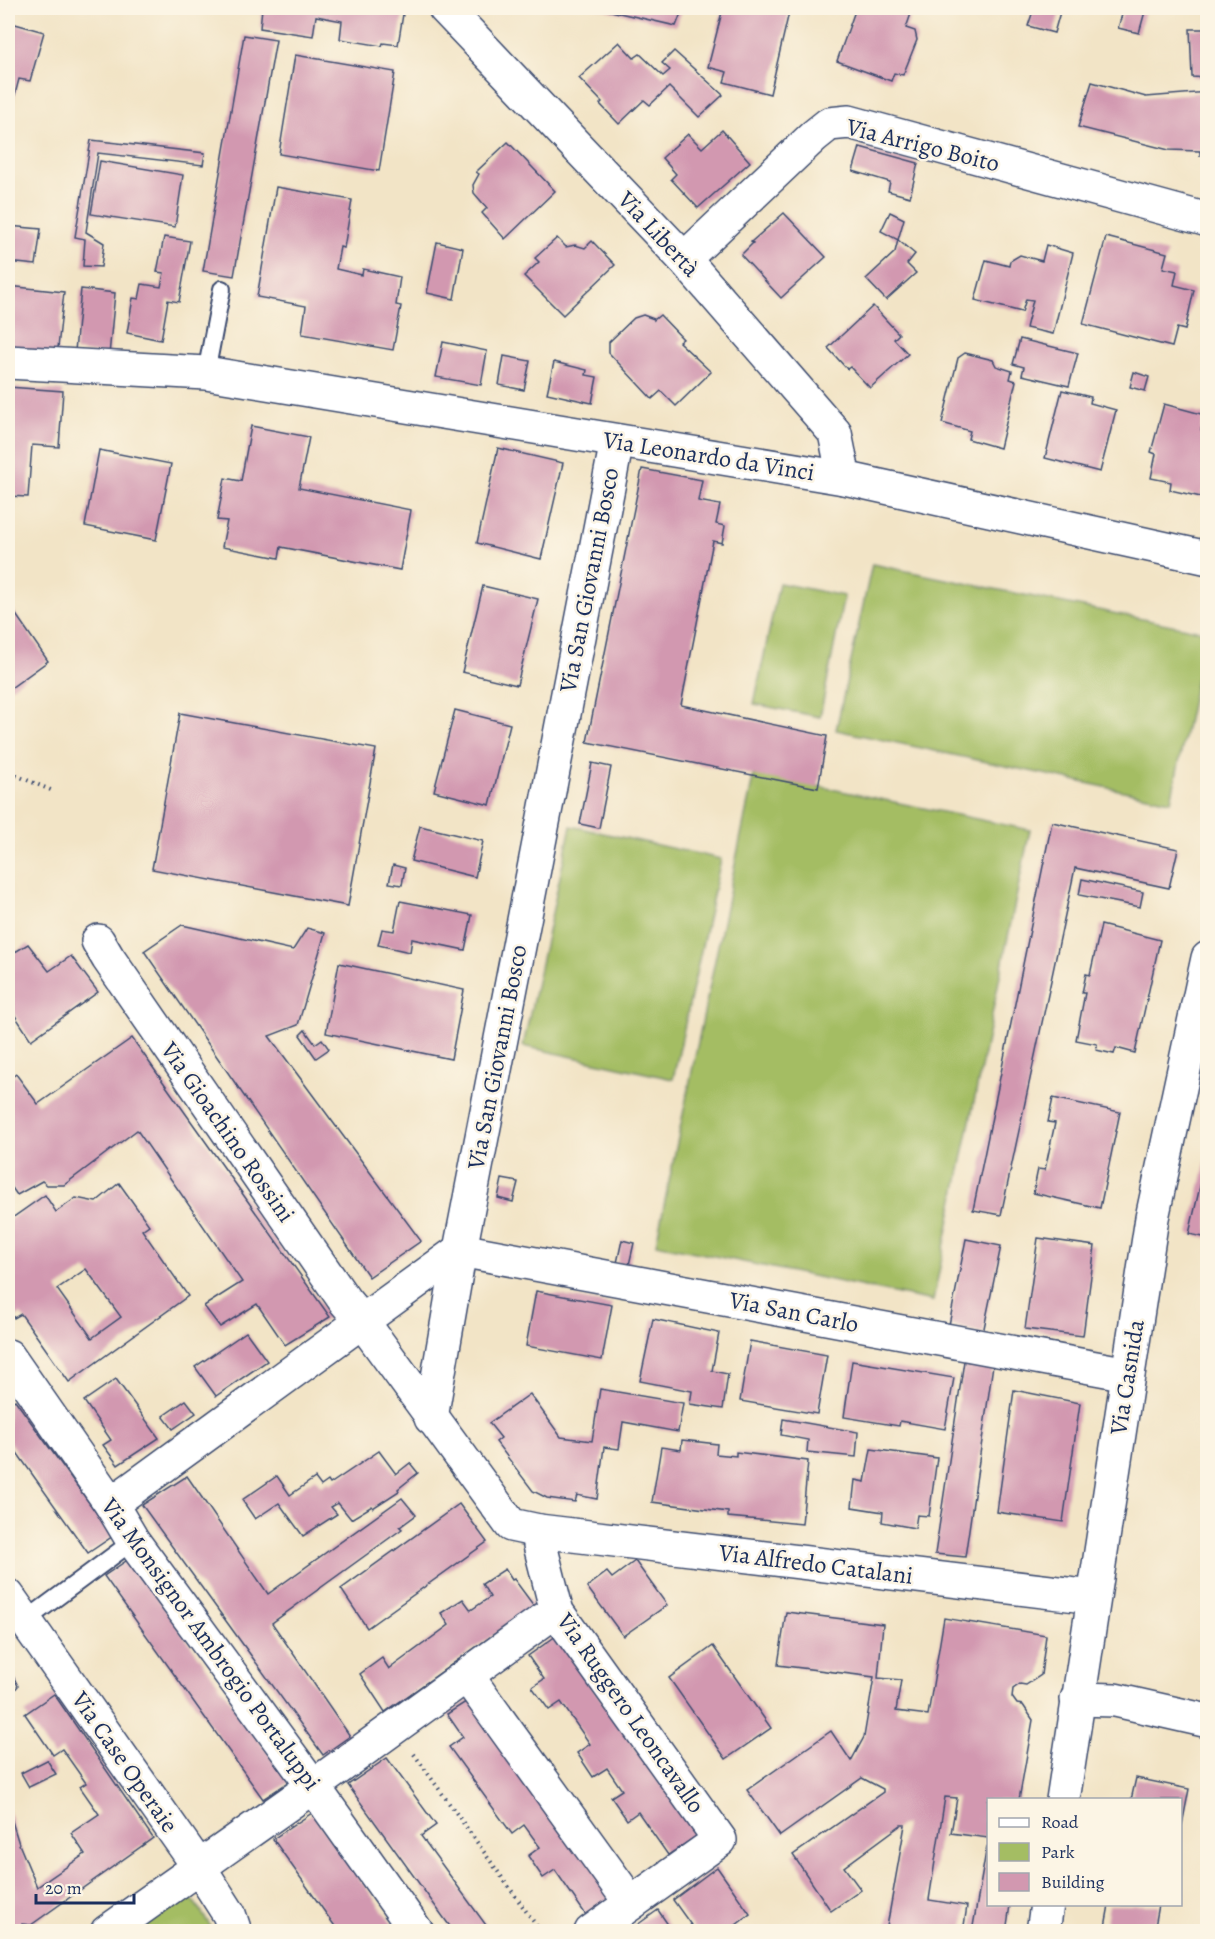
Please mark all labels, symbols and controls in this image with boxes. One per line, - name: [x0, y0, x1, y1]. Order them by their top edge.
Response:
- street label: Via Arrigo Boito: [842, 110, 1003, 179]
- street label: Via Libertà: [610, 183, 708, 284]
- street label: Via Leonardo da Vinci: [600, 423, 817, 489]
- street label: Via San Giovanni Bosco: [551, 465, 626, 696]
- street label: Via San Giovanni Bosco: [459, 942, 534, 1173]
- street label: Via Gioachino Rossini: [153, 1035, 302, 1229]
- street label: Via San Carlo: [726, 1284, 861, 1340]
- street label: Via Casnida: [1102, 1316, 1152, 1438]
- street label: Via Monsignor Ambrogio Portaluppi: [93, 1490, 328, 1797]
- street label: Via Alfredo Catalani: [716, 1536, 915, 1592]
- street label: Via Ruggero Leoncavallo: [549, 1606, 712, 1820]
- street label: Via Case Operaie: [64, 1684, 186, 1839]
- legend: [987, 1798, 1182, 1906]
- text: Road: [1041, 1810, 1079, 1834]
- text: Park: [1041, 1840, 1075, 1864]
- scale bar: [36, 1867, 134, 1905]
- text: Building: [1041, 1870, 1105, 1894]
- text: 20 m: [45, 1876, 82, 1900]

